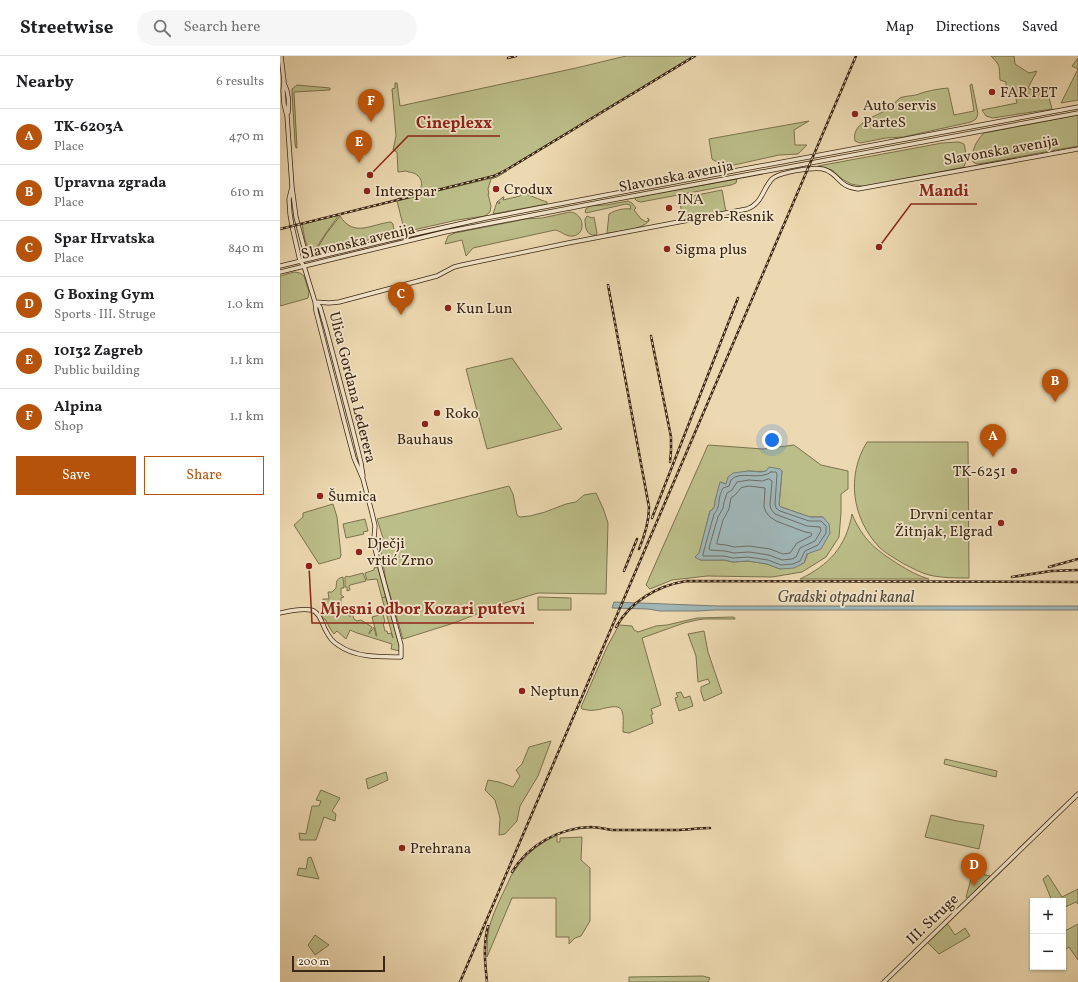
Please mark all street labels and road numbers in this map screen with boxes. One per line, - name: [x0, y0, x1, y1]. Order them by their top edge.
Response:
- street label: Slavonska avenija: [942, 131, 1060, 172]
- street label: Slavonska avenija: [617, 156, 735, 199]
- street label: Slavonska avenija: [299, 219, 417, 266]
- street label: Ulica Gordana Lederera: [323, 310, 380, 465]
- street label: III. Struge: [902, 890, 964, 950]

